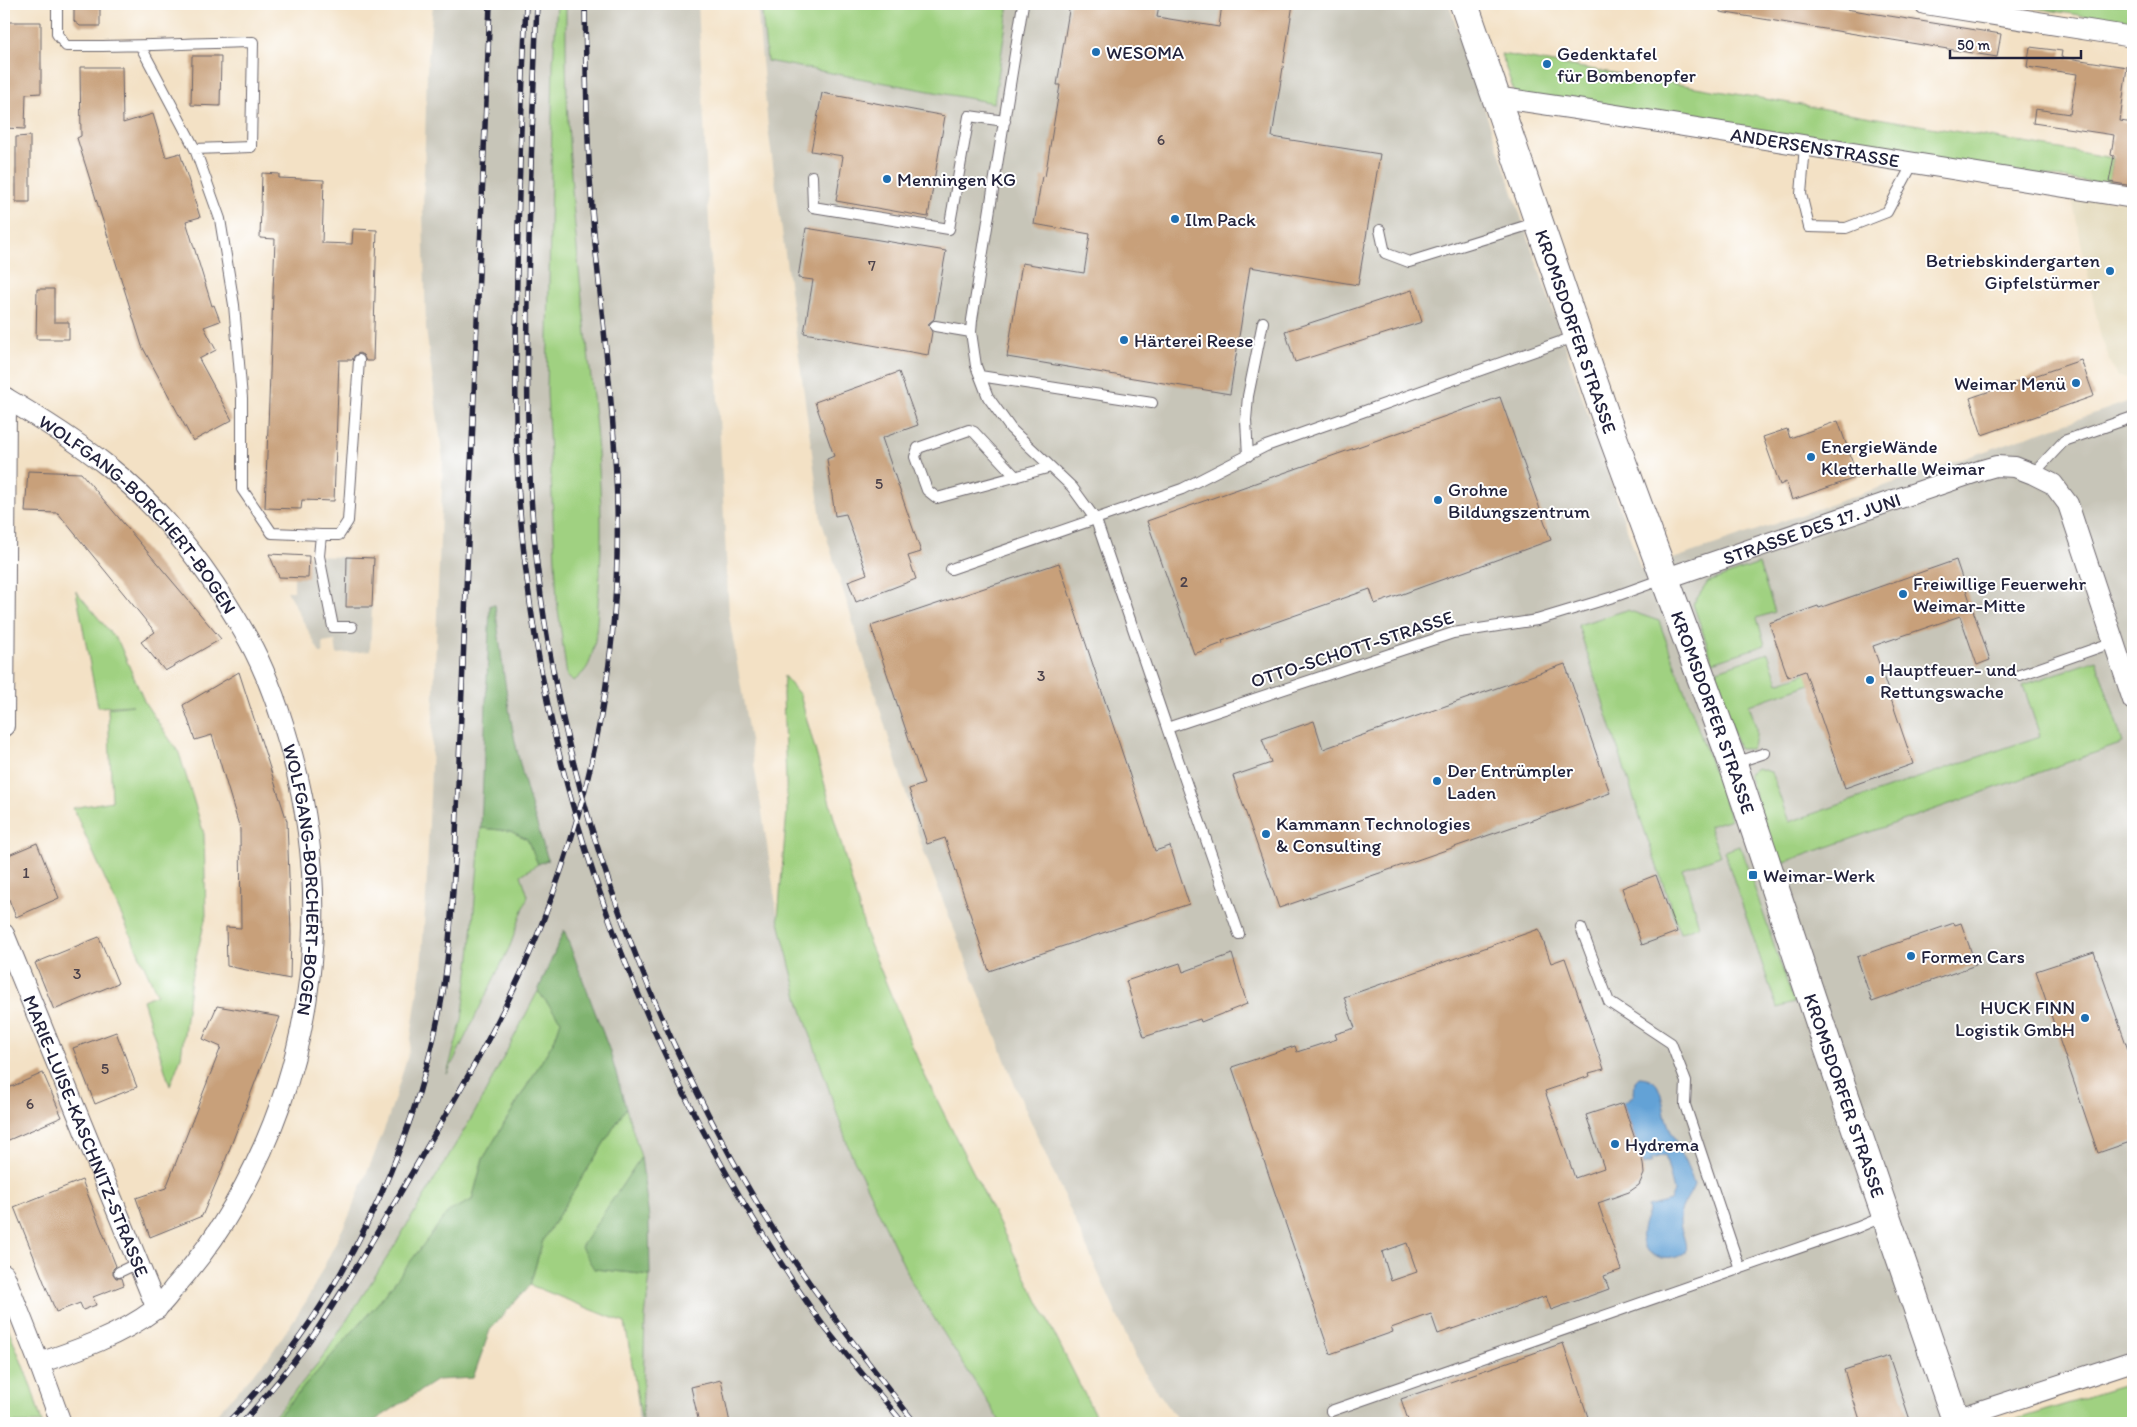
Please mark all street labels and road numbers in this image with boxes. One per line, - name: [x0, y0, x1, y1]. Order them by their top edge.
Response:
- street label: ANDERSENSTRASSE: [1729, 122, 1902, 172]
- street label: KROMSDORFER STRASSE: [1531, 226, 1622, 437]
- street label: WOLFGANG-BORCHERT-BOGEN: [34, 409, 242, 618]
- street label: STRASSE DES 17. JUNI: [1720, 487, 1903, 569]
- street label: OTTO-SCHOTT-STRASSE: [1248, 605, 1457, 693]
- street label: KROMSDORFER STRASSE: [1666, 608, 1761, 817]
- street label: WOLFGANG-BORCHERT-BOGEN: [278, 741, 325, 1017]
- street label: KROMSDORFER STRASSE: [1799, 990, 1890, 1201]
- street label: MARIE-LUISE-KASCHNITZ-STRASSE: [19, 992, 154, 1281]

